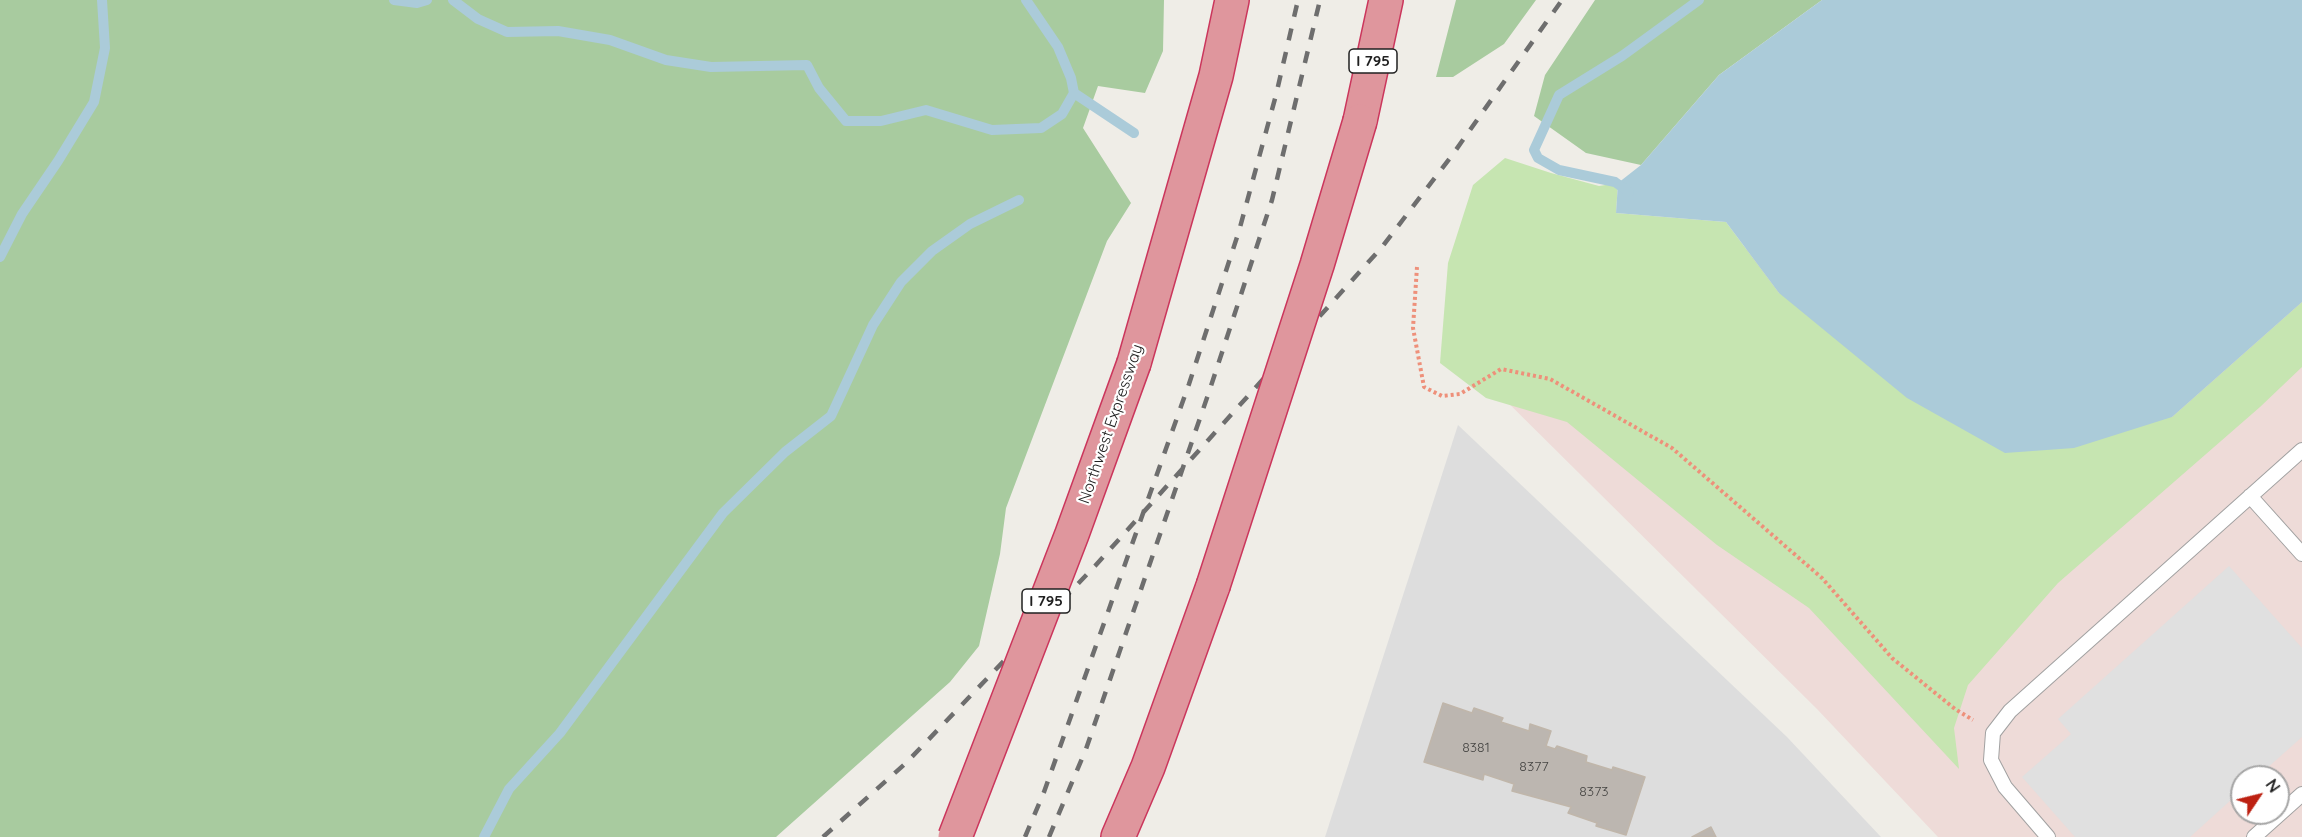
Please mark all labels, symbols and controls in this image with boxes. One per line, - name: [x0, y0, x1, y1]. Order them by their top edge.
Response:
- road number: I 795: [1349, 49, 1397, 73]
- street label: Northwest Expressway: [1075, 342, 1147, 506]
- road number: I 795: [1022, 589, 1070, 613]
- house number: 8381: [1462, 740, 1490, 756]
- house number: 8377: [1519, 759, 1549, 775]
- north arrow: [2230, 765, 2290, 825]
- text: N: [2262, 775, 2285, 796]
- house number: 8373: [1579, 784, 1609, 800]

